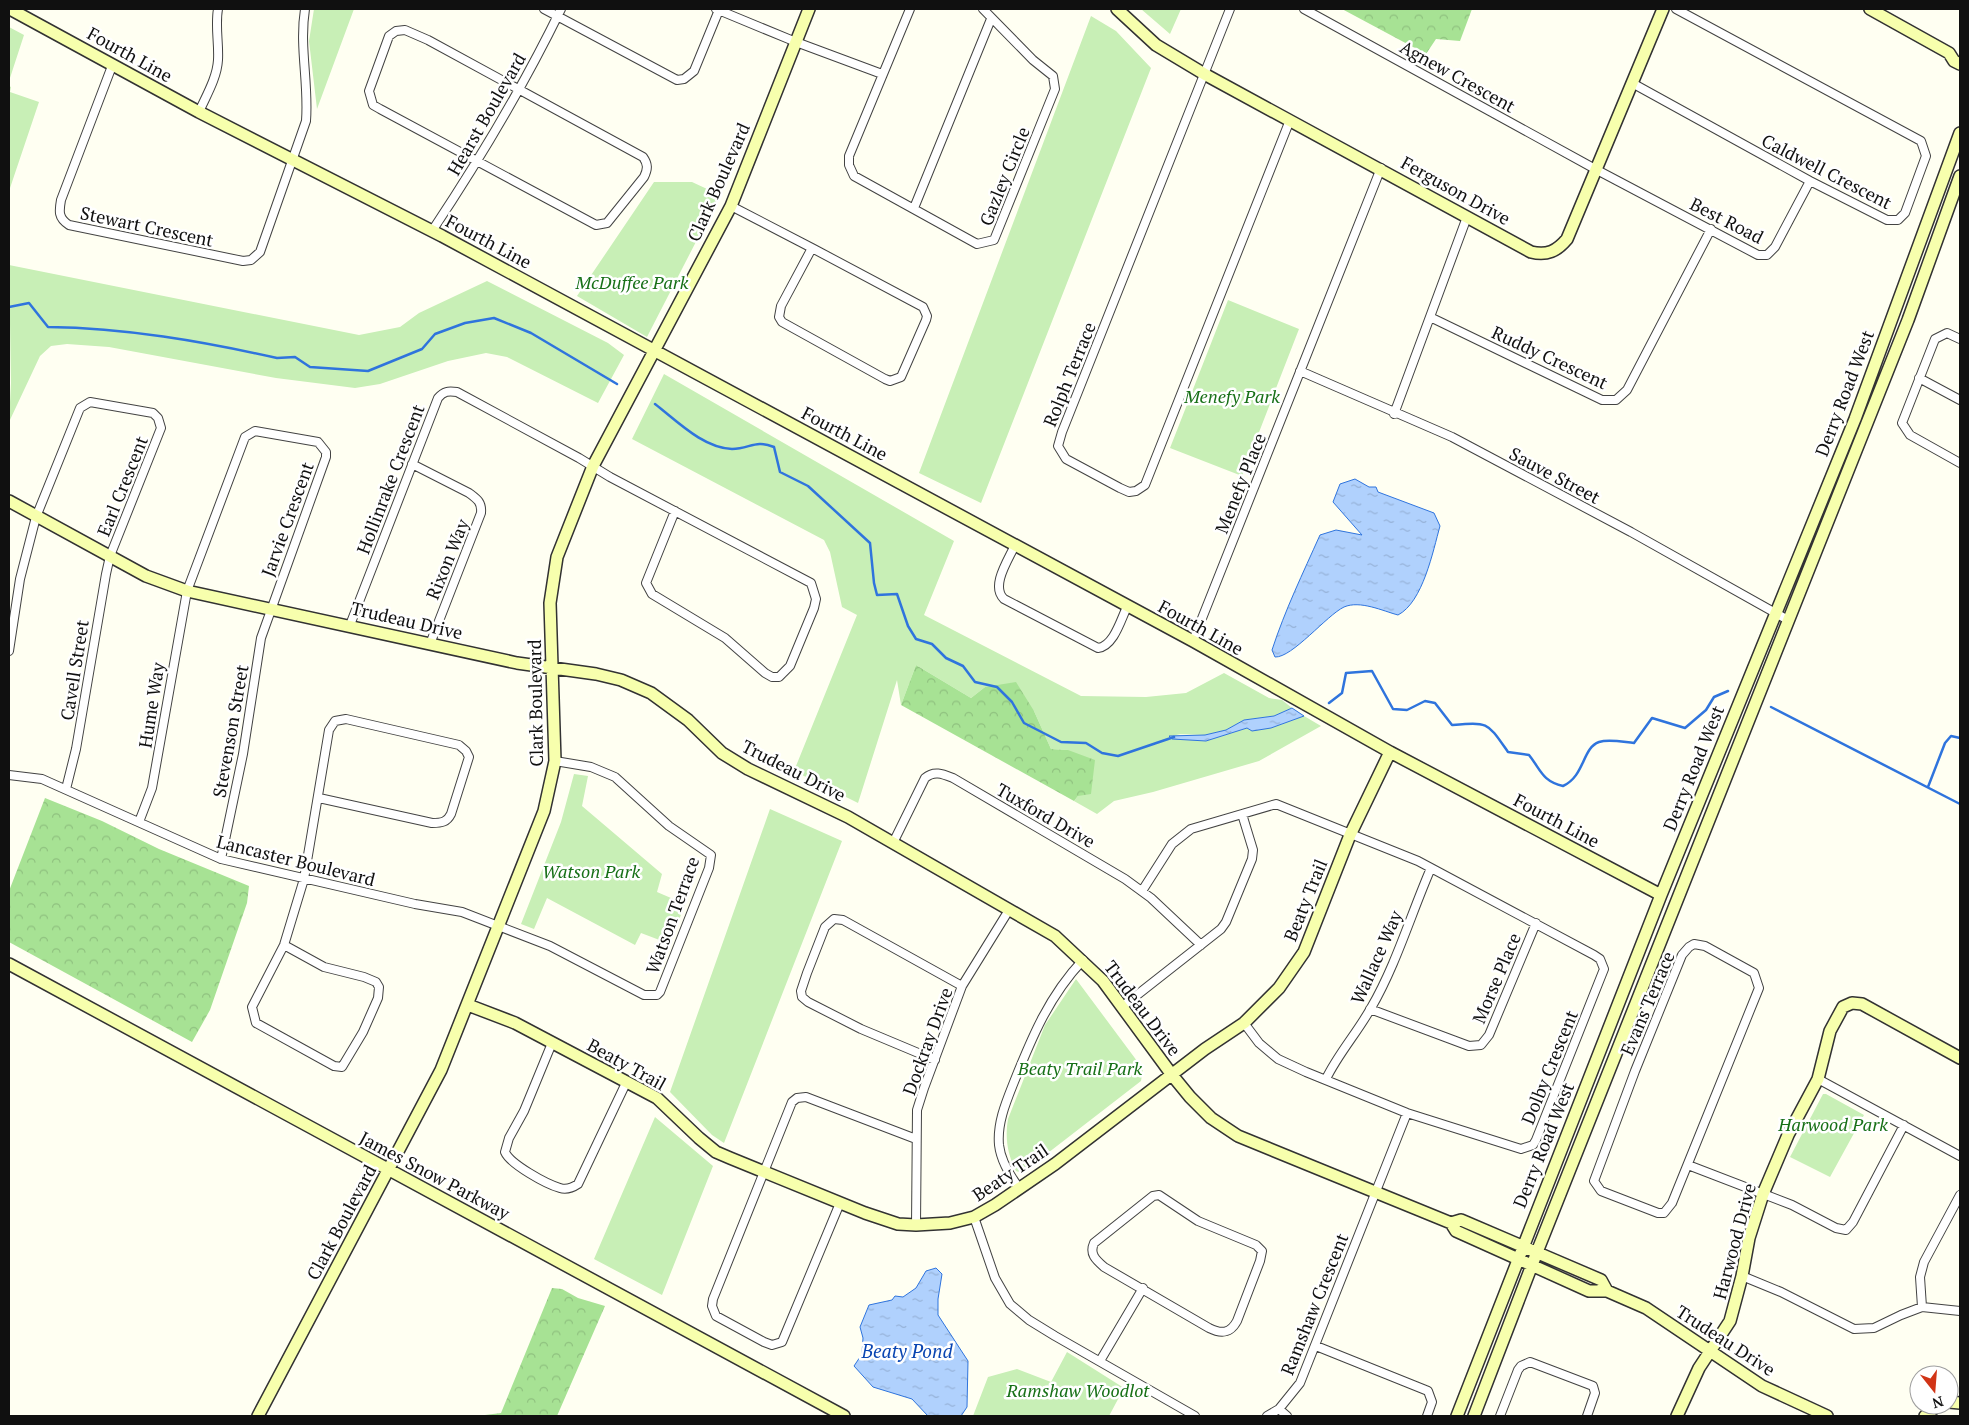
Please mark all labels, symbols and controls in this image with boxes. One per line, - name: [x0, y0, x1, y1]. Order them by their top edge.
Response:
- street label: Fourth Line: [83, 21, 177, 87]
- street label: Agnew Crescent: [1396, 34, 1520, 118]
- street label: Hearst Boulevard: [441, 48, 531, 180]
- street label: Clark Boulevard: [681, 119, 755, 245]
- street label: Gazley Circle: [973, 123, 1035, 229]
- street label: Caldwell Crescent: [1758, 128, 1896, 214]
- street label: Ferguson Drive: [1397, 150, 1515, 230]
- street label: Best Road: [1686, 191, 1768, 249]
- street label: Stewart Crescent: [78, 200, 216, 252]
- street label: Fourth Line: [442, 208, 536, 274]
- park label: McDuffee Park: [575, 270, 689, 294]
- street label: Rolph Terrace: [1037, 318, 1101, 430]
- street label: Ruddy Crescent: [1488, 320, 1612, 394]
- street label: Derry Road West: [1809, 326, 1879, 459]
- park label: Menefy Park: [1183, 384, 1280, 408]
- street label: Hollinrake Crescent: [350, 400, 430, 557]
- street label: Fourth Line: [798, 400, 892, 466]
- street label: Menefy Place: [1209, 429, 1271, 537]
- street label: Earl Crescent: [91, 432, 153, 540]
- street label: Sauve Street: [1506, 441, 1605, 509]
- street label: Jarvie Crescent: [255, 458, 319, 580]
- street label: Rixon Way: [420, 514, 474, 603]
- street label: Fourth Line: [1154, 594, 1248, 660]
- street label: Trudeau Drive: [349, 596, 465, 644]
- street label: Cavell Street: [54, 618, 94, 722]
- street label: Clark Boulevard: [522, 639, 548, 767]
- street label: Hume Way: [132, 660, 170, 749]
- street label: Stevenson Street: [207, 662, 254, 799]
- street label: Derry Road West: [1657, 702, 1729, 834]
- street label: Trudeau Drive: [738, 734, 850, 806]
- street label: Tuxford Drive: [992, 777, 1100, 853]
- street label: Fourth Line: [1510, 787, 1604, 853]
- street label: Lancaster Boulevard: [214, 829, 378, 891]
- street label: Watson Terrace: [640, 853, 704, 977]
- street label: Beaty Trail: [1278, 855, 1332, 945]
- park label: Watson Park: [542, 859, 640, 883]
- street label: Wallace Way: [1345, 906, 1408, 1008]
- street label: Morse Place: [1466, 929, 1526, 1027]
- street label: Evans Terrace: [1614, 947, 1680, 1059]
- street label: Trudeau Drive: [1099, 955, 1187, 1061]
- street label: Dockray Drive: [896, 984, 958, 1098]
- street label: Dolby Crescent: [1515, 1006, 1583, 1128]
- street label: Beaty Trail: [583, 1032, 671, 1096]
- park label: Beaty Trail Park: [1017, 1056, 1143, 1080]
- street label: Derry Road West: [1507, 1079, 1579, 1211]
- park label: Harwood Park: [1777, 1112, 1888, 1136]
- street label: James Snow Parkway: [356, 1125, 515, 1225]
- street label: Beaty Trail: [967, 1138, 1053, 1206]
- street label: Clark Boulevard: [301, 1160, 381, 1284]
- street label: Harwood Drive: [1707, 1180, 1761, 1302]
- street label: Ramshaw Crescent: [1275, 1229, 1354, 1378]
- street label: Trudeau Drive: [1672, 1299, 1780, 1381]
- water label: Beaty Pond: [860, 1338, 953, 1363]
- north arrow: [1909, 1365, 1959, 1415]
- park label: Ramshaw Woodlot: [1006, 1378, 1150, 1402]
- text: N: [1930, 1392, 1946, 1414]

